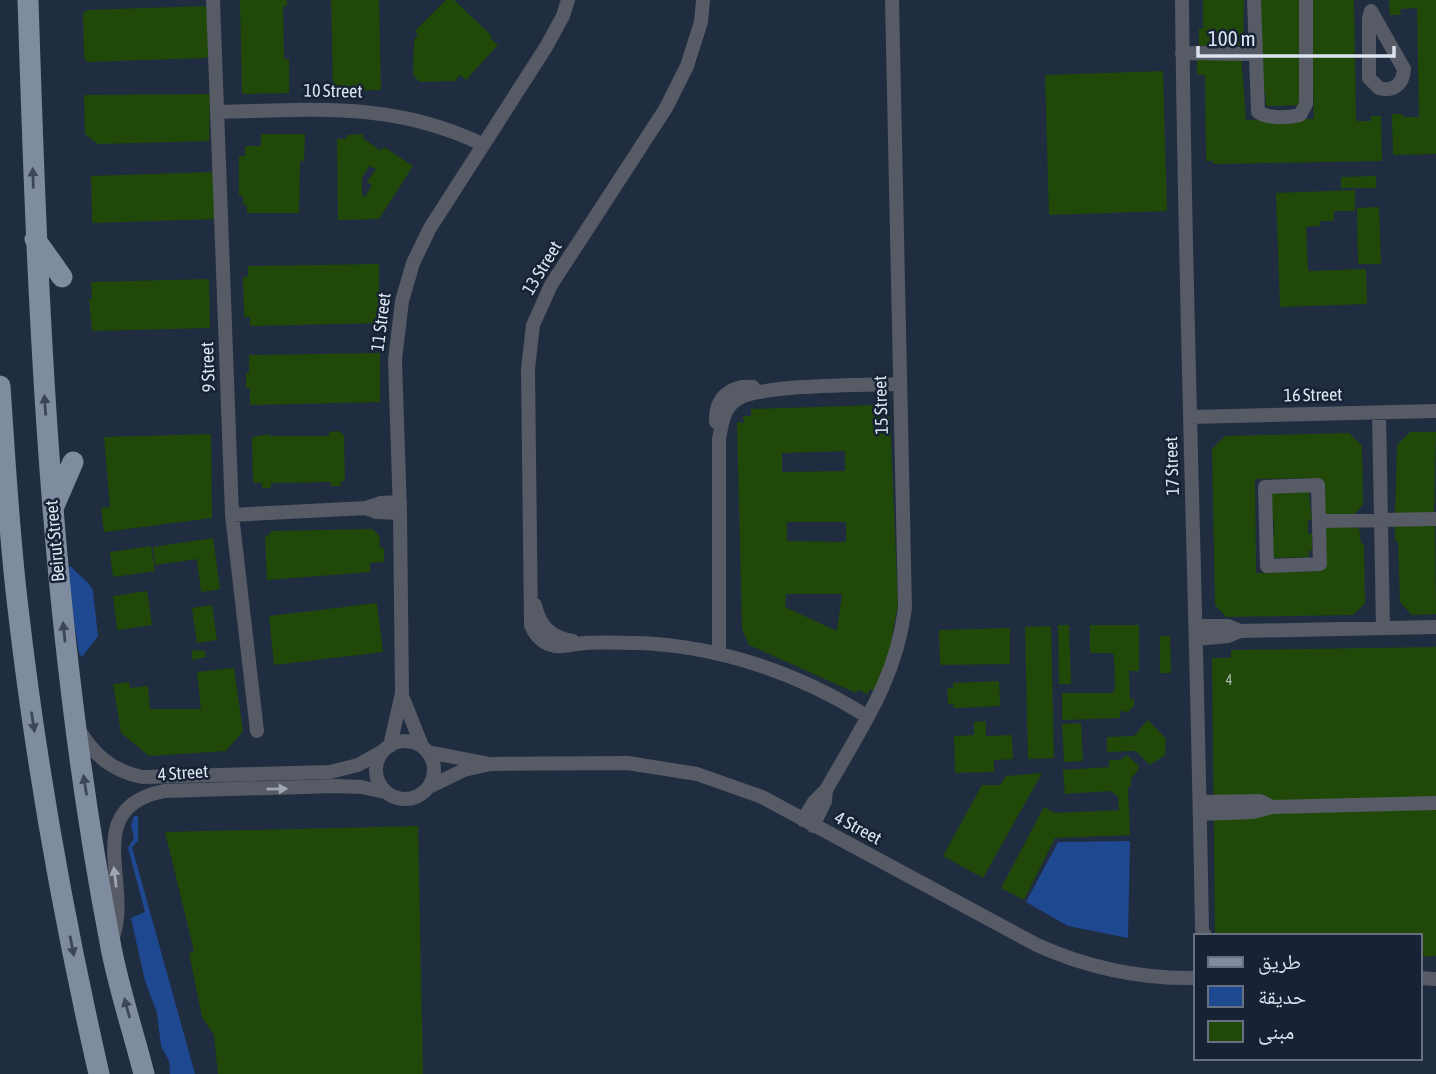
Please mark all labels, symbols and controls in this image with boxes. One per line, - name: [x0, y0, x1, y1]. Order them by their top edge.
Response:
- scale bar: [1198, 14, 1394, 58]
- text: 100 m: [1208, 26, 1256, 50]
- street label: 10 Street: [303, 79, 363, 102]
- one-way arrow: [28, 167, 39, 189]
- street label: 13 Street: [517, 237, 566, 298]
- street label: 11 Street: [366, 291, 395, 352]
- street label: 9 Street: [196, 341, 219, 393]
- street label: 15 Street: [869, 375, 892, 435]
- street label: 16 Street: [1283, 383, 1343, 406]
- one-way arrow: [40, 394, 51, 416]
- street label: 17 Street: [1160, 436, 1183, 496]
- street label: Beirut Street: [40, 499, 69, 583]
- one-way arrow: [58, 621, 69, 643]
- house number: 4: [1226, 672, 1233, 688]
- one-way arrow: [28, 711, 39, 733]
- street label: 4 Street: [157, 760, 209, 785]
- one-way arrow: [79, 774, 90, 796]
- one-way arrow: [267, 783, 289, 794]
- street label: 4 Street: [831, 806, 885, 849]
- one-way arrow: [110, 866, 121, 888]
- legend: [1194, 934, 1422, 1060]
- one-way arrow: [67, 935, 78, 957]
- text: طريق: [1258, 949, 1301, 975]
- text: حديقة: [1258, 984, 1306, 1008]
- one-way arrow: [121, 997, 132, 1019]
- text: مبنى: [1258, 1019, 1294, 1045]

